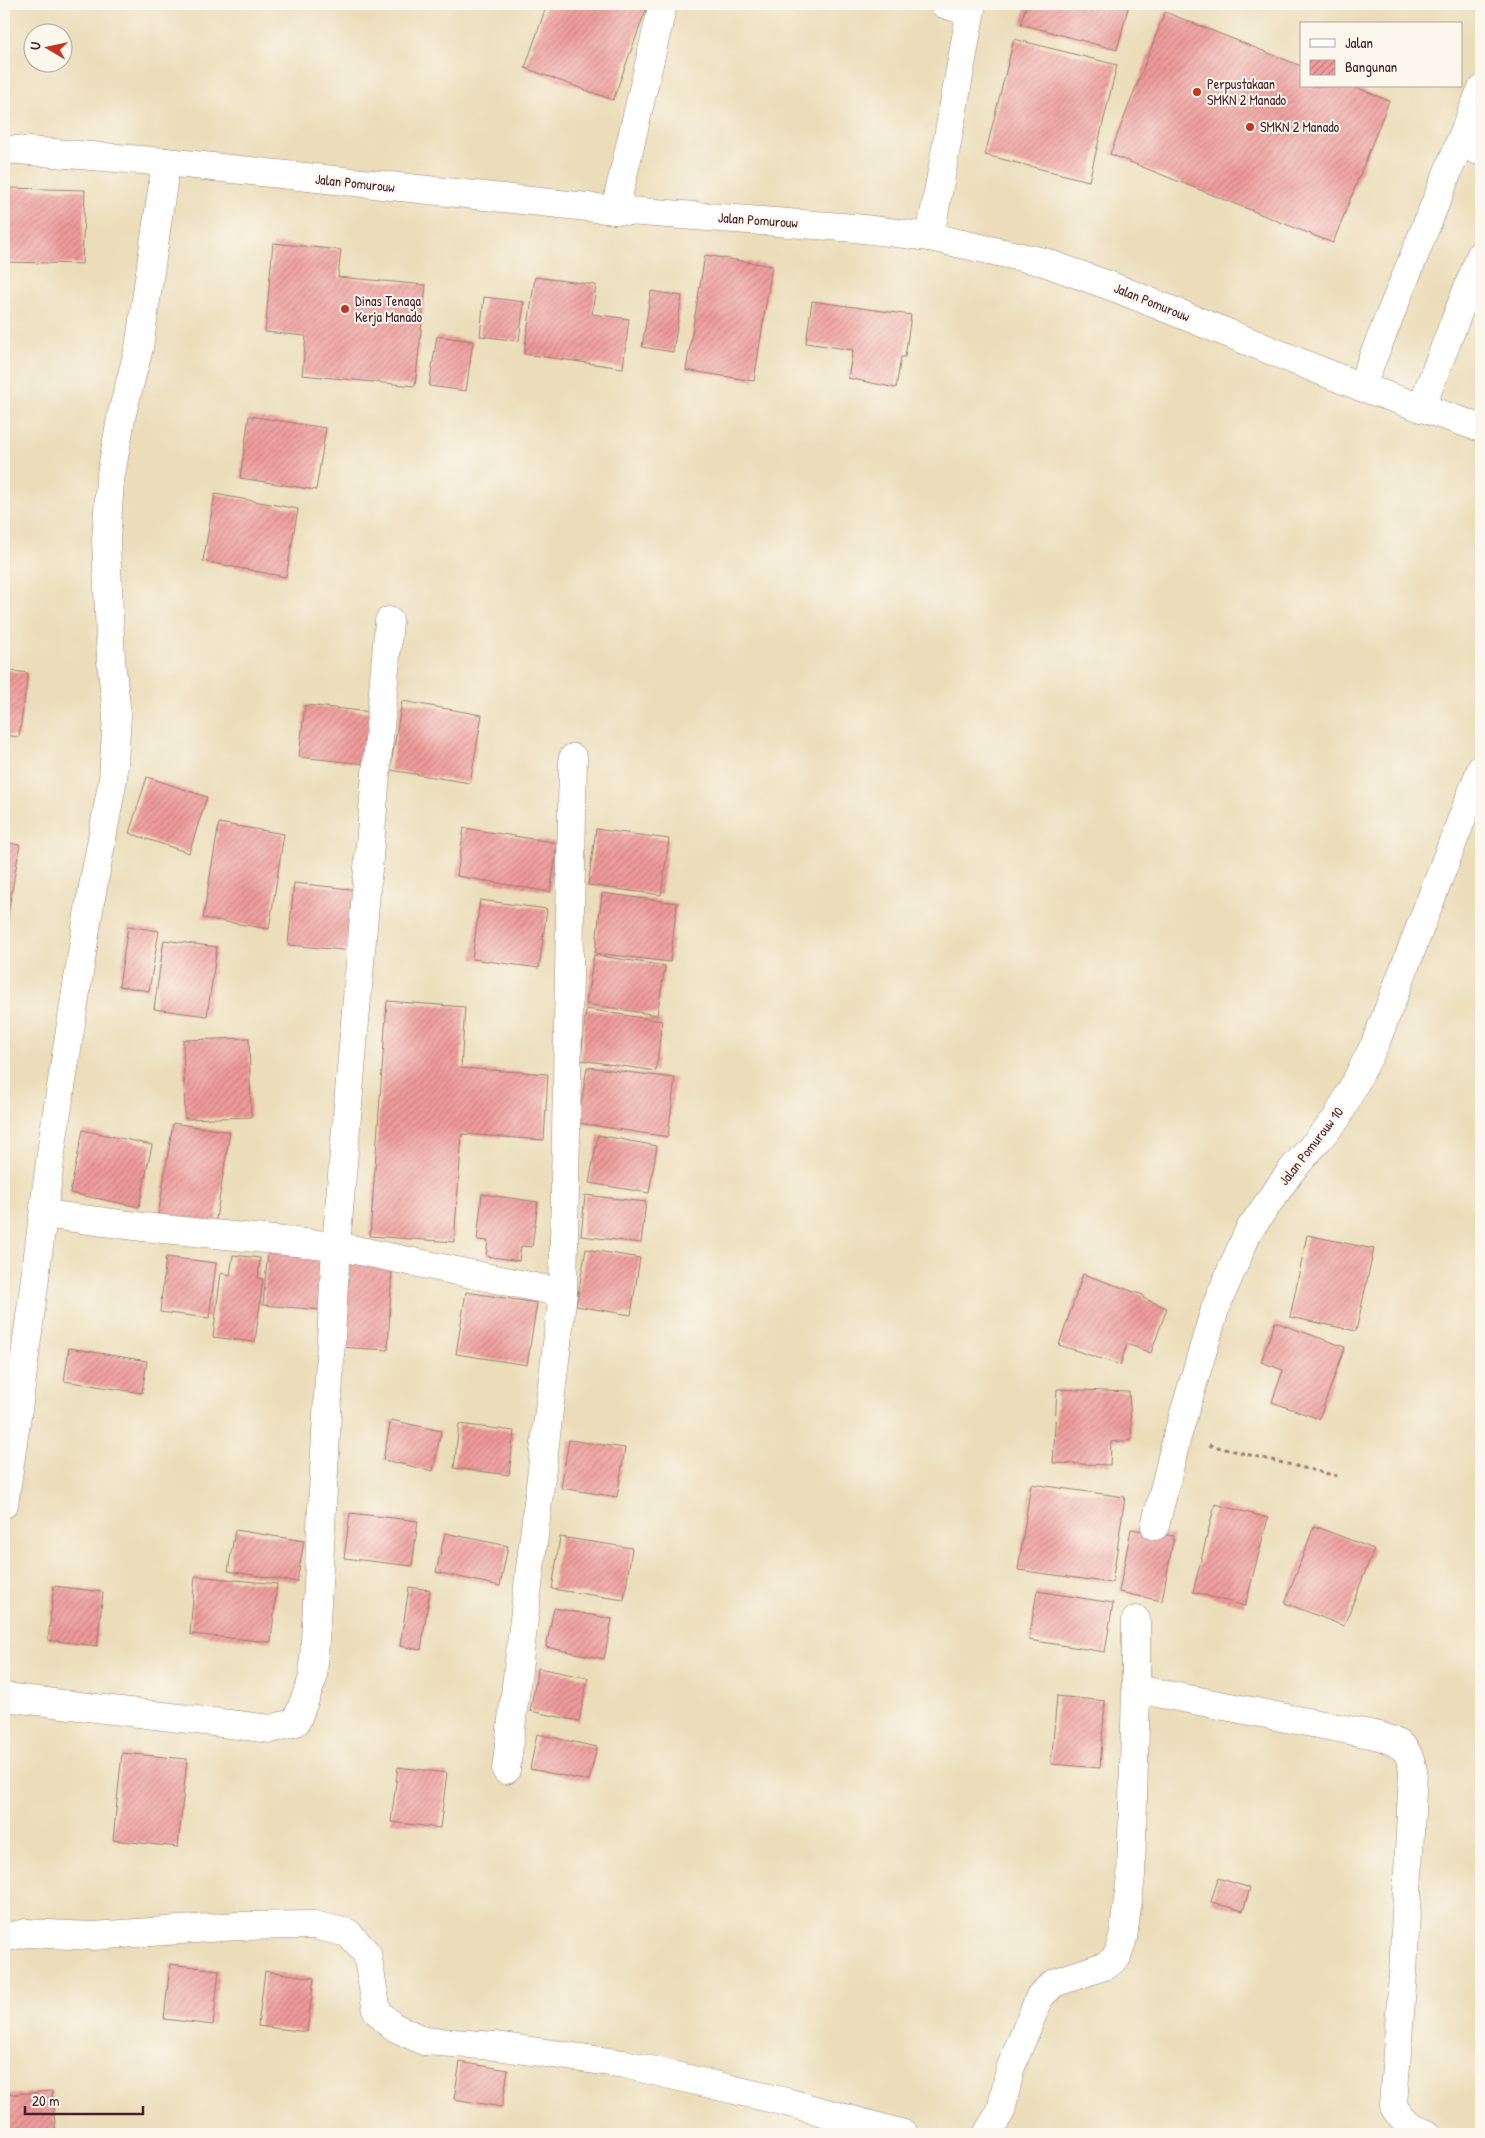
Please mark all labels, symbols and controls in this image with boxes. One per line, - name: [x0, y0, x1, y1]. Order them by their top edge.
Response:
- north arrow: [22, 22, 72, 72]
- legend: [1300, 22, 1462, 88]
- text: Jalan: [1345, 32, 1373, 53]
- text: U: [25, 40, 45, 51]
- text: Bangunan: [1345, 56, 1398, 77]
- place label: Perpustakaan SMKN 2 Manado: [1207, 74, 1287, 109]
- marker: Perpustakaan SMKN 2 Manado: [1191, 86, 1203, 98]
- place label: SMKN 2 Manado: [1260, 117, 1340, 136]
- marker: SMKN 2 Manado: [1244, 121, 1256, 133]
- street label: Jalan Pomurouw: [314, 169, 396, 196]
- street label: Jalan Pomurouw: [717, 207, 799, 232]
- street label: Jalan Pomurouw: [1112, 278, 1193, 326]
- place label: Dinas Tenaga Kerja Manado: [355, 291, 422, 327]
- marker: Dinas Tenaga Kerja Manado: [339, 303, 351, 315]
- street label: Jalan Pomurouw 10: [1274, 1103, 1347, 1189]
- scale bar: [25, 2083, 142, 2115]
- text: 20 m: [32, 2090, 59, 2111]

